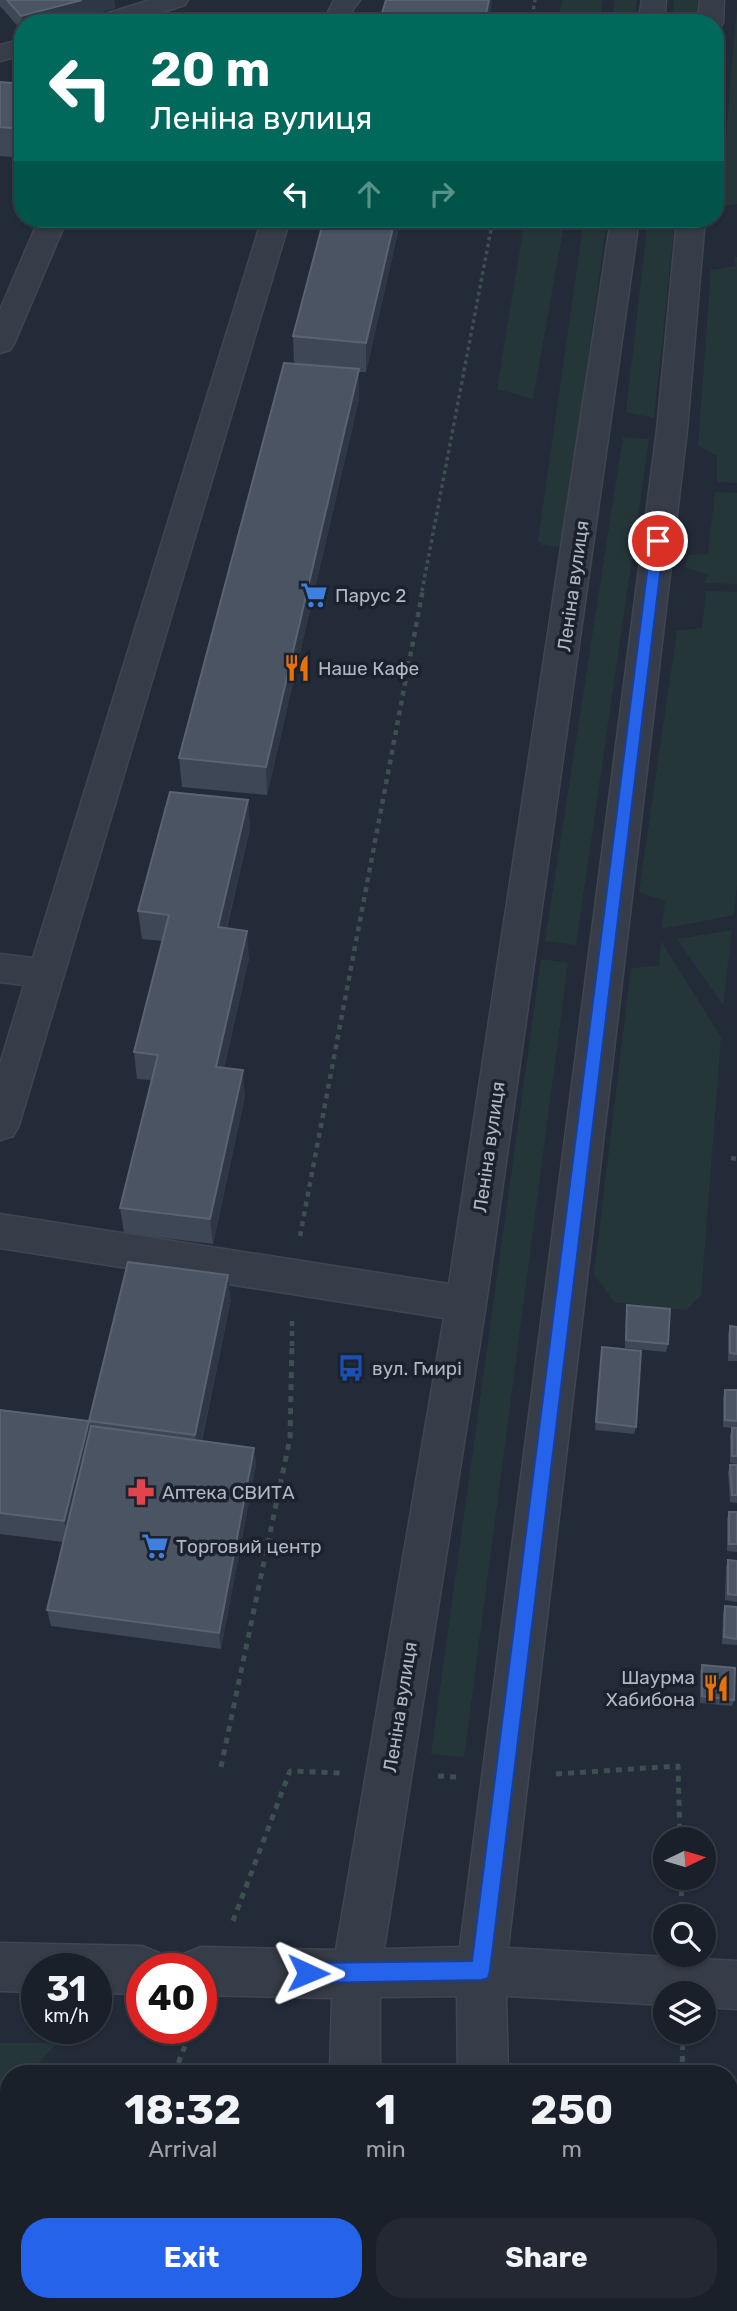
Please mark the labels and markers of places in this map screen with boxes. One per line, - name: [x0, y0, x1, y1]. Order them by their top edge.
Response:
- pin: [628, 511, 688, 571]
- supermarket icon: Парус 2: [299, 580, 329, 610]
- place label: Парус 2: [335, 584, 406, 607]
- restaurant icon: Наше Кафе: [282, 653, 312, 683]
- place label: Наше Кафе: [318, 657, 419, 680]
- bus stop icon: вул. Гмирi: [336, 1353, 366, 1383]
- place label: вул. Гмирi: [372, 1357, 462, 1380]
- pharmacy icon: Аптека СВИТА: [126, 1477, 156, 1507]
- place label: Аптека СВИТА: [162, 1481, 295, 1504]
- supermarket icon: Торговий центр: [140, 1531, 170, 1561]
- place label: Торговий центр: [176, 1535, 322, 1558]
- place label: Шаурма Хабибона: [606, 1666, 695, 1711]
- restaurant icon: Шаурма Хабибона: [701, 1673, 731, 1703]

